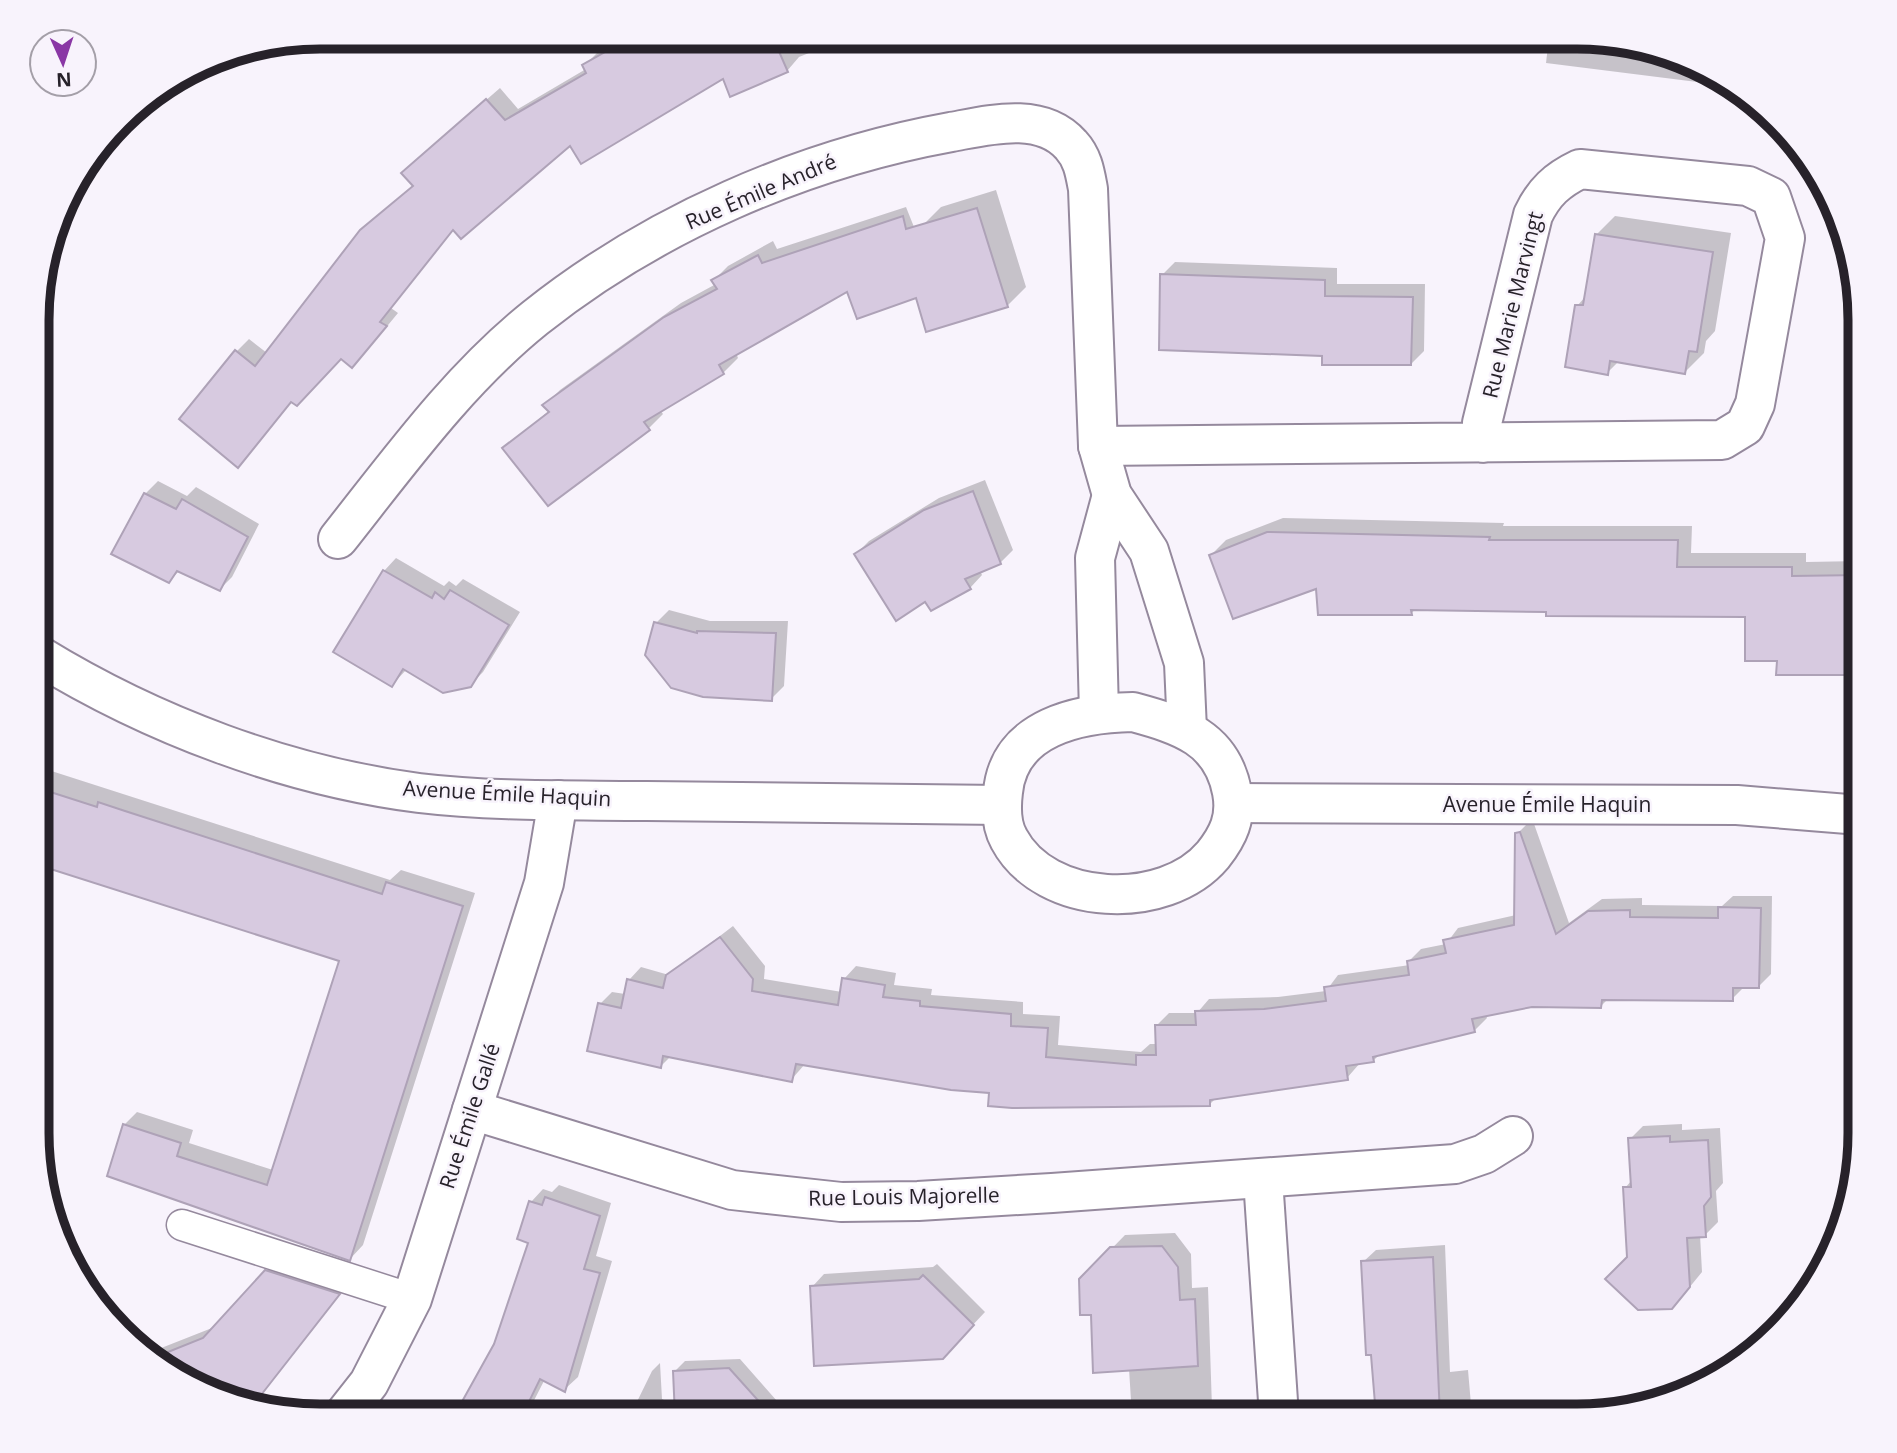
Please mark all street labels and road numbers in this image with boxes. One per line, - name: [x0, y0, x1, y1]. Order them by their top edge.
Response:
- street label: Rue Émile André: [681, 147, 840, 236]
- street label: Rue Marie Marvingt: [1475, 208, 1549, 401]
- street label: Avenue Émile Haquin: [402, 774, 612, 812]
- street label: Avenue Émile Haquin: [1443, 790, 1651, 818]
- street label: Rue Émile Gallé: [432, 1039, 506, 1192]
- street label: Rue Louis Majorelle: [808, 1180, 1000, 1212]

